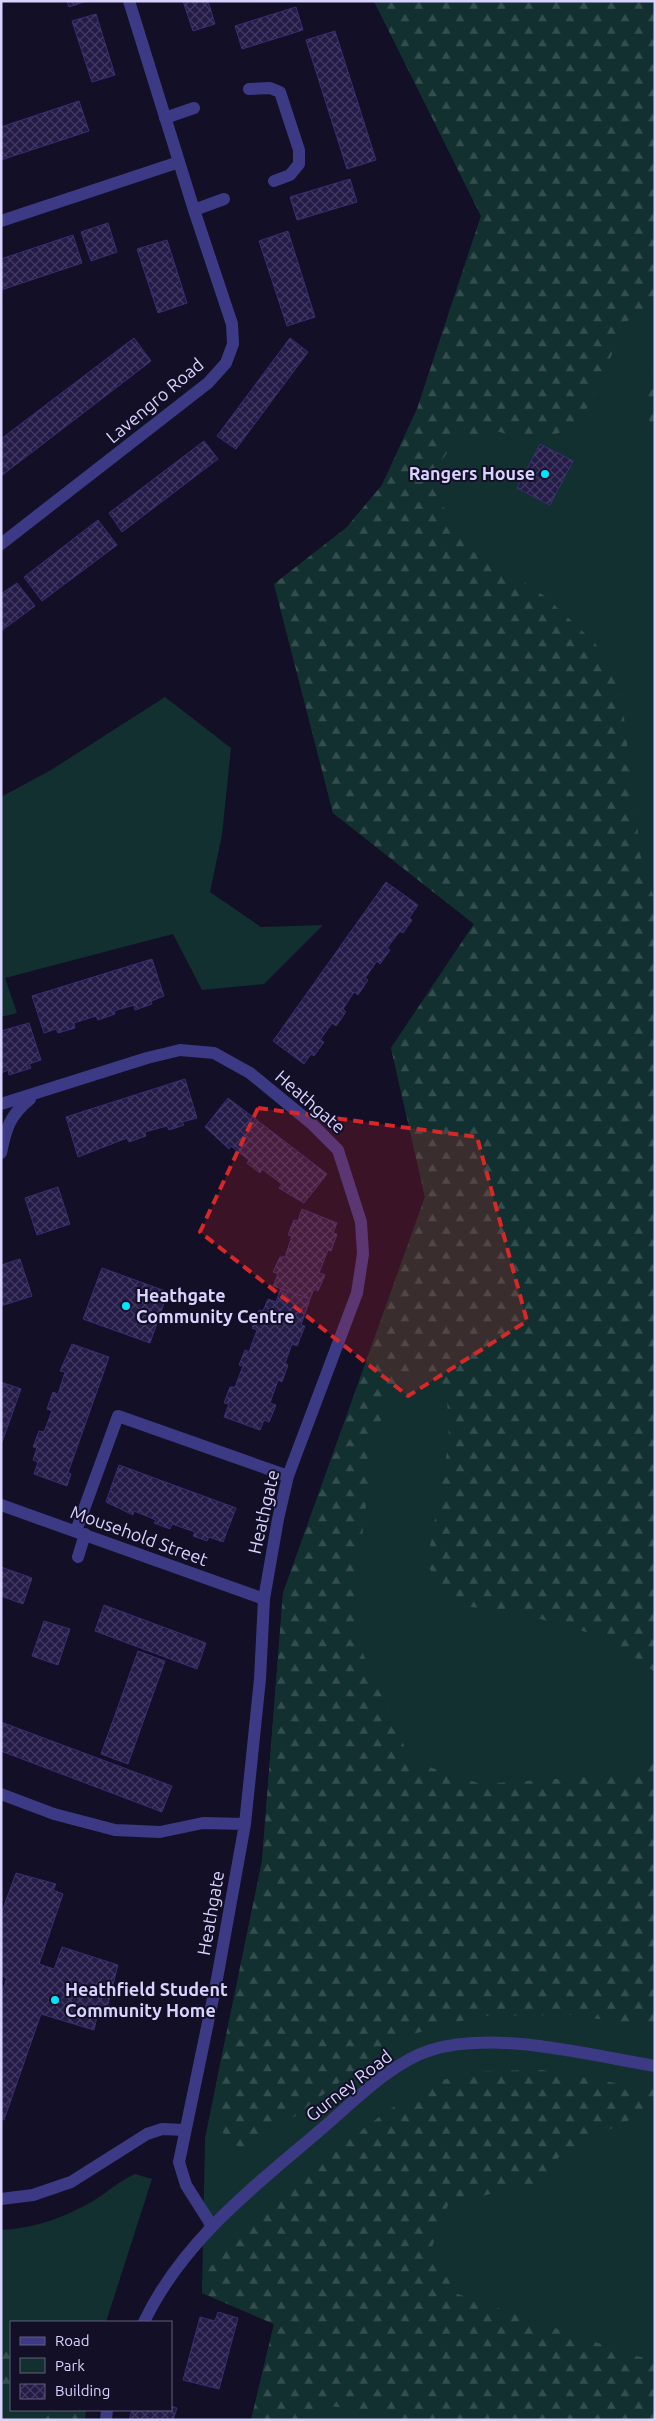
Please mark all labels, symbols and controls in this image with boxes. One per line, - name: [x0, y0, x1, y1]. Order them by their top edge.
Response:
- street label: Lavengro Road: [102, 354, 207, 447]
- place label: Rangers House: [409, 463, 535, 483]
- marker: Rangers House: [539, 468, 551, 480]
- street label: Heathgate: [272, 1066, 350, 1137]
- place label: Heathgate Community Centre: [136, 1285, 295, 1326]
- marker: Heathgate Community Centre: [120, 1300, 132, 1312]
- street label: Heathgate: [244, 1468, 282, 1556]
- street label: Mousehold Street: [68, 1501, 211, 1569]
- street label: Heathgate: [193, 1869, 227, 1957]
- place label: Heathfield Student Community Home: [65, 1979, 228, 2020]
- marker: Heathfield Student Community Home: [49, 1994, 61, 2006]
- street label: Gurney Road: [301, 2045, 395, 2125]
- legend: [10, 2321, 172, 2411]
- text: Road: [55, 2332, 90, 2349]
- text: Park: [55, 2357, 85, 2374]
- text: Building: [55, 2382, 110, 2399]

